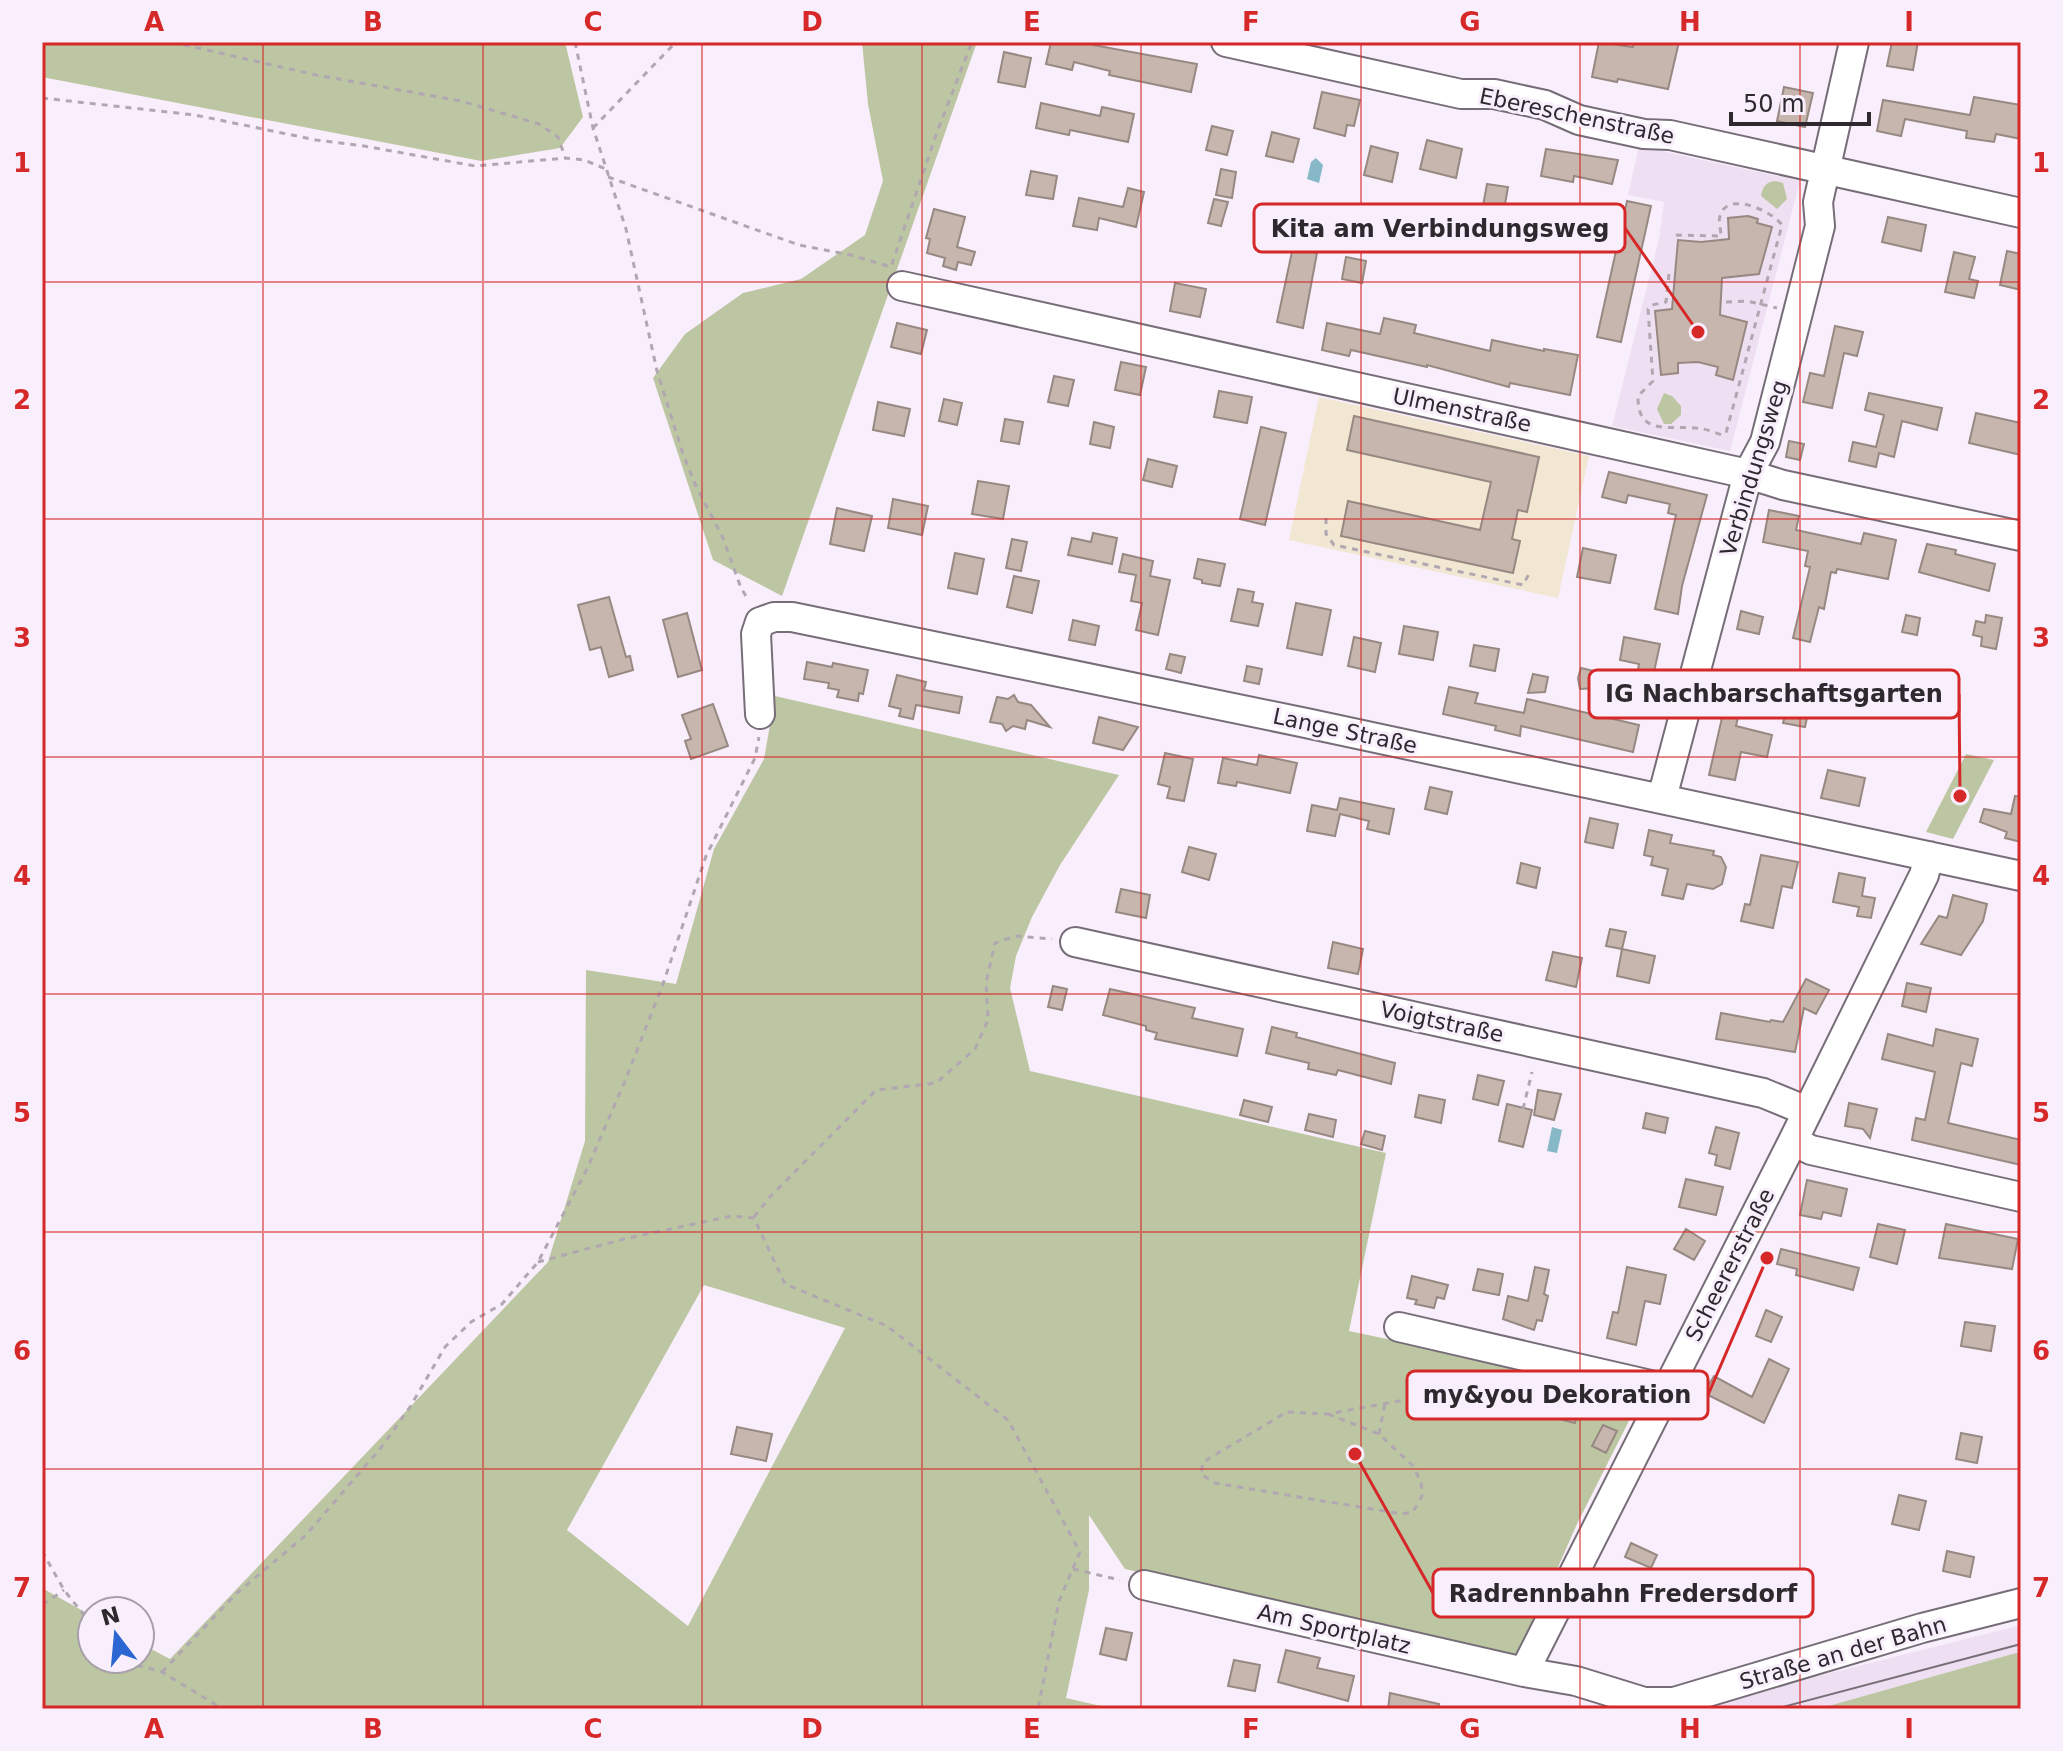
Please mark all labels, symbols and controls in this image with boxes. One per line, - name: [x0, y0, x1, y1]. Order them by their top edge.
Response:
- text: A: [144, 7, 164, 37]
- text: B: [363, 7, 383, 37]
- text: C: [583, 7, 603, 37]
- text: D: [801, 7, 823, 37]
- text: E: [1023, 7, 1041, 37]
- text: F: [1242, 7, 1260, 37]
- text: G: [1459, 7, 1481, 37]
- text: H: [1679, 7, 1701, 37]
- text: I: [1904, 7, 1914, 37]
- scale bar: [1731, 76, 1869, 126]
- street label: Ebereschenstraße: [1477, 83, 1677, 149]
- text: 50 m: [1743, 90, 1805, 118]
- text: 1: [13, 148, 31, 178]
- text: 1: [2032, 148, 2050, 178]
- callout: Kita am Verbindungsweg: [1254, 204, 1625, 252]
- text: Kita am Verbindungsweg: [1271, 215, 1609, 243]
- street label: Verbindungsweg: [1715, 377, 1793, 559]
- street label: Ulmenstraße: [1390, 383, 1534, 437]
- text: 2: [13, 385, 31, 415]
- text: 2: [2032, 385, 2050, 415]
- text: 3: [13, 623, 31, 653]
- text: 3: [2032, 623, 2050, 653]
- callout: IG Nachbarschaftsgarten: [1589, 670, 1959, 718]
- text: IG Nachbarschaftsgarten: [1605, 680, 1943, 708]
- street label: Lange Straße: [1271, 704, 1419, 758]
- text: 4: [13, 861, 31, 891]
- text: 4: [2032, 861, 2050, 891]
- street label: Voigtstraße: [1378, 997, 1506, 1047]
- text: 5: [13, 1098, 31, 1128]
- text: 5: [2032, 1098, 2050, 1128]
- street label: Scheererstraße: [1681, 1184, 1779, 1346]
- text: 6: [13, 1336, 31, 1366]
- text: 6: [2032, 1336, 2050, 1366]
- callout: my&you Dekoration: [1407, 1371, 1708, 1419]
- text: my&you Dekoration: [1423, 1381, 1691, 1409]
- callout: Radrennbahn Fredersdorf: [1433, 1569, 1813, 1617]
- text: 7: [13, 1573, 31, 1603]
- text: 7: [2032, 1573, 2050, 1603]
- text: Radrennbahn Fredersdorf: [1449, 1580, 1798, 1608]
- north arrow: [76, 1595, 156, 1675]
- street label: Am Sportplatz: [1255, 1599, 1413, 1659]
- text: N: [98, 1602, 123, 1631]
- street label: Straße an der Bahn: [1737, 1612, 1949, 1694]
- text: A: [144, 1714, 164, 1744]
- text: B: [363, 1714, 383, 1744]
- text: C: [583, 1714, 603, 1744]
- text: D: [801, 1714, 823, 1744]
- text: E: [1023, 1714, 1041, 1744]
- text: F: [1242, 1714, 1260, 1744]
- text: G: [1459, 1714, 1481, 1744]
- text: H: [1679, 1714, 1701, 1744]
- text: I: [1904, 1714, 1914, 1744]

